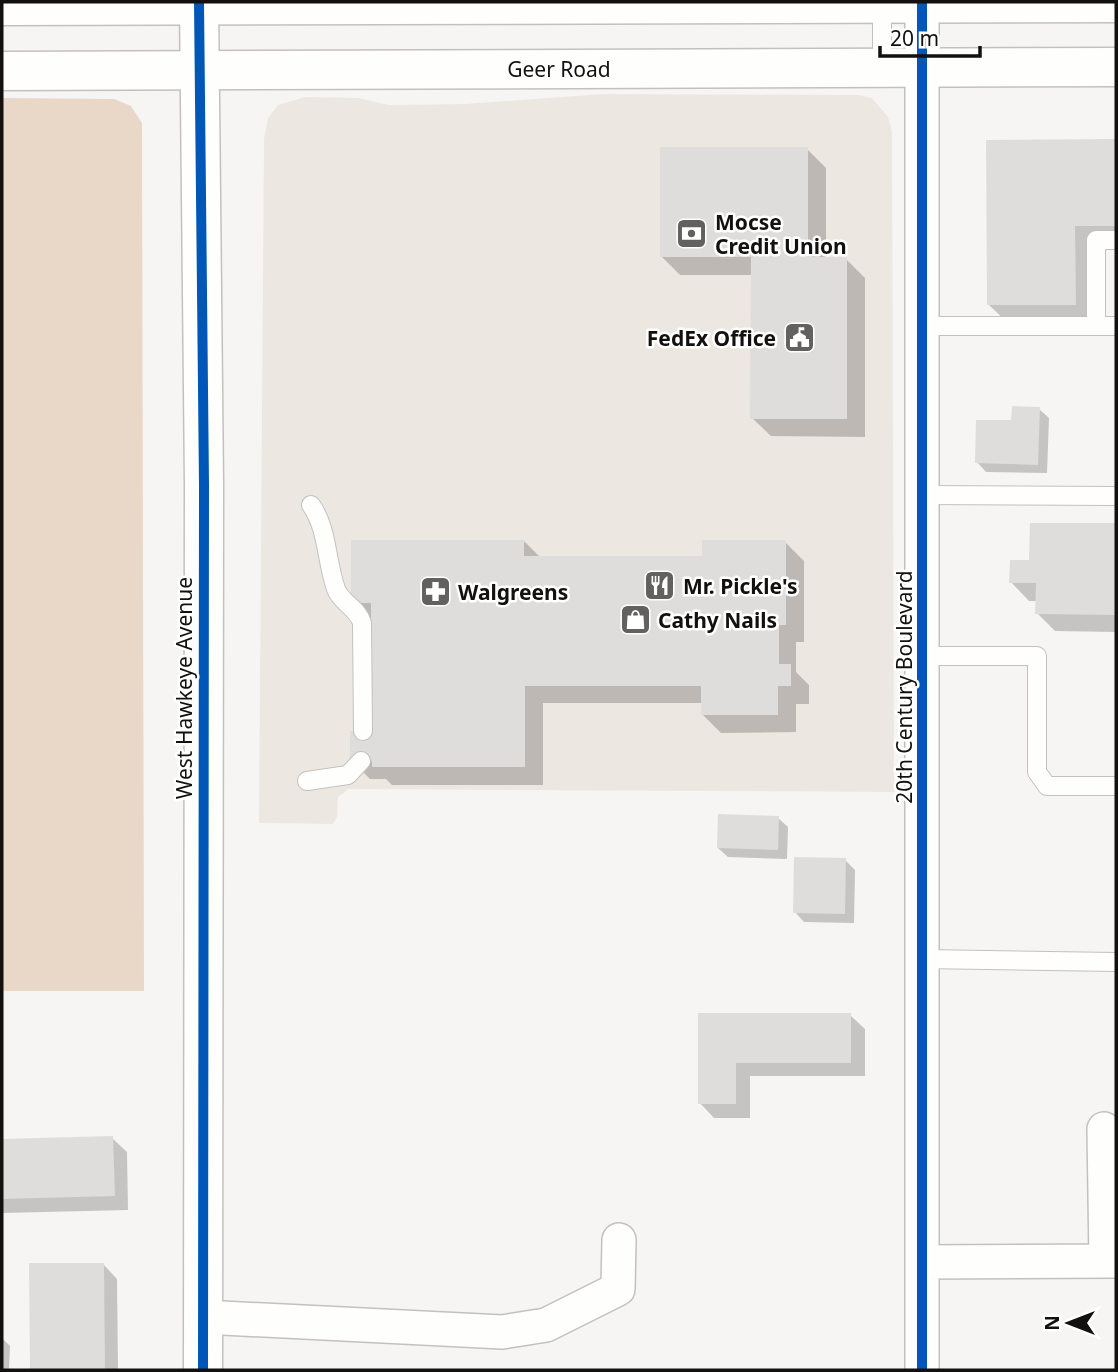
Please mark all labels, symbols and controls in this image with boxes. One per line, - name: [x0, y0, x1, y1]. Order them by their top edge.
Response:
- scale bar: [880, 14, 980, 58]
- text: 20 m: [890, 24, 939, 52]
- street label: Geer Road: [507, 55, 611, 83]
- place label: Mocse Credit Union: [715, 208, 847, 260]
- bank icon: Mocse Credit Union: [675, 217, 709, 251]
- public building icon: FedEx Office: [782, 321, 816, 355]
- place label: FedEx Office: [647, 324, 776, 352]
- restaurant icon: Mr. Pickle's: [643, 569, 677, 603]
- street label: 20th Century Boulevard: [890, 570, 918, 804]
- place label: Mr. Pickle's: [683, 572, 797, 600]
- pharmacy icon: Walgreens: [418, 575, 452, 609]
- street label: West Hawkeye Avenue: [170, 577, 198, 799]
- place label: Walgreens: [458, 578, 568, 606]
- shop icon: Cathy Nails: [618, 603, 652, 637]
- place label: Cathy Nails: [658, 606, 777, 634]
- north arrow: [1034, 1288, 1104, 1358]
- text: N: [1039, 1315, 1065, 1331]

